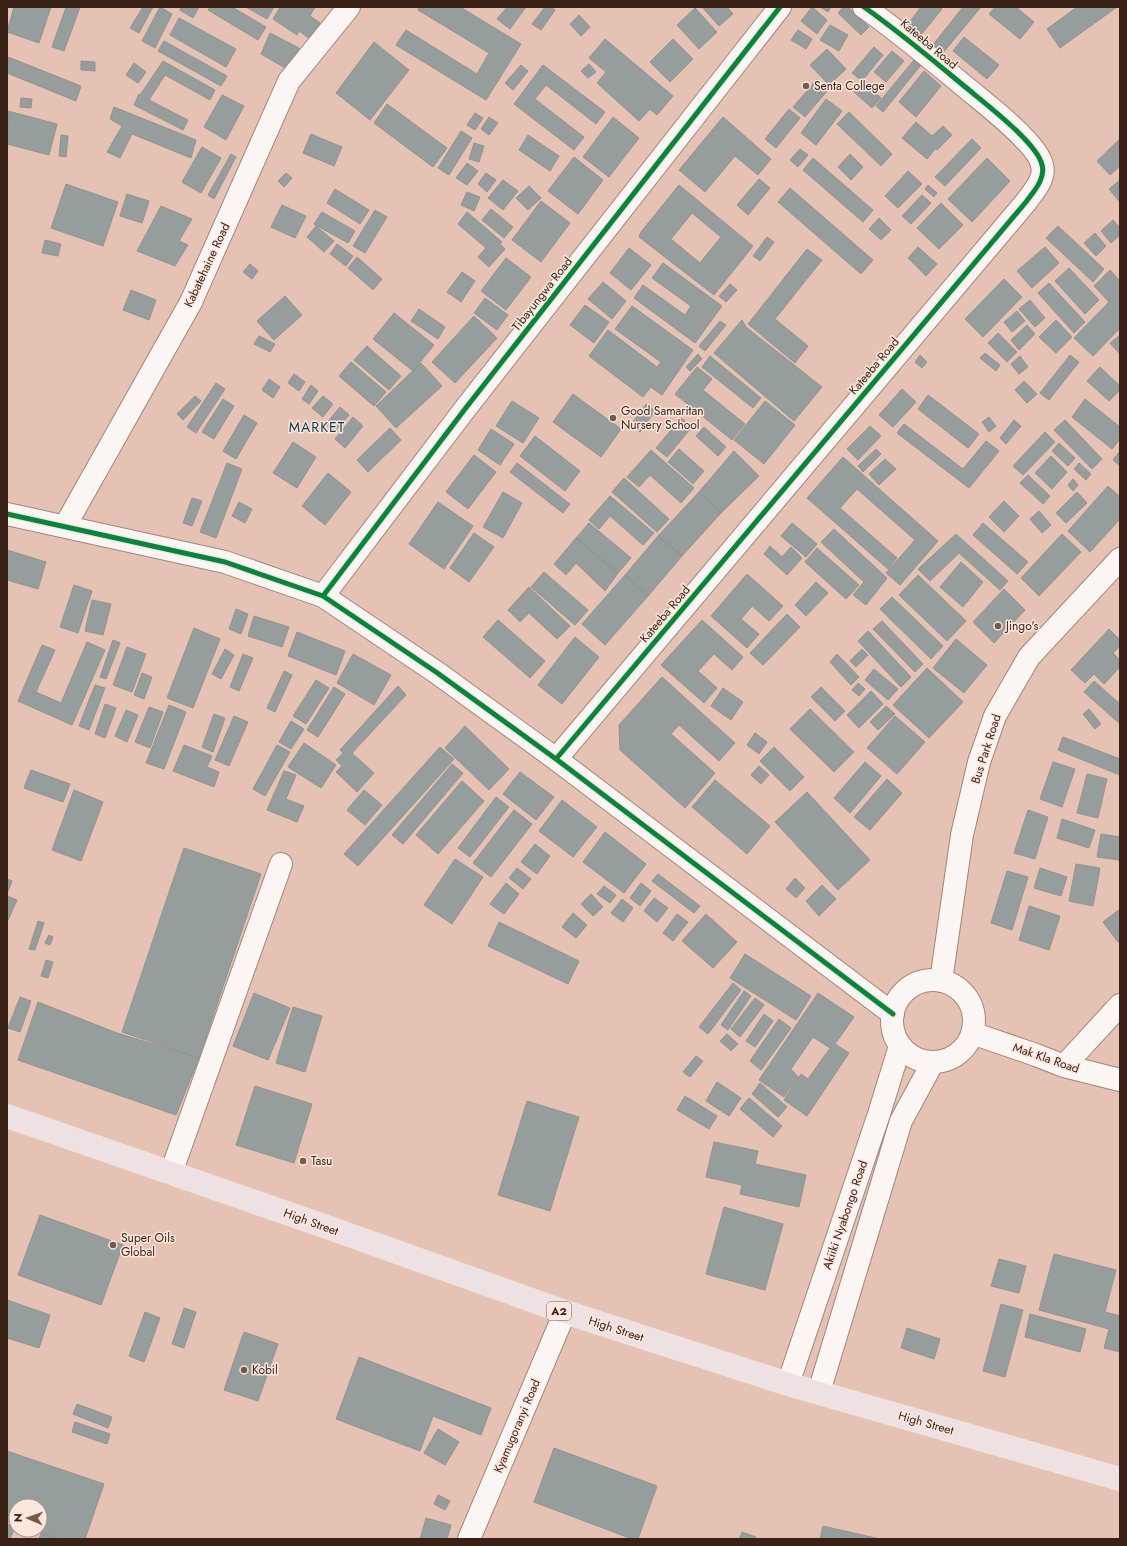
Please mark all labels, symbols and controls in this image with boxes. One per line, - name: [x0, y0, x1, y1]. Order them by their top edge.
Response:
- street label: Kateeba Road: [896, 15, 962, 73]
- place label: Senta College: [814, 77, 885, 95]
- marker: Senta College: [801, 81, 811, 91]
- street label: Kabatehaine Road: [180, 220, 234, 310]
- street label: Tibayungwa Road: [507, 253, 577, 335]
- street label: Kateeba Road: [845, 333, 903, 399]
- place label: Good Samaritan Nursery School: [621, 402, 704, 434]
- marker: Good Samaritan Nursery School: [608, 413, 618, 423]
- district label: MARKET: [289, 417, 345, 437]
- street label: Kateeba Road: [636, 581, 694, 647]
- place label: Jingo's: [1004, 617, 1039, 635]
- marker: Jingo's: [993, 621, 1003, 631]
- street label: Bus Park Road: [966, 712, 1006, 786]
- street label: Mak Kla Road: [1010, 1038, 1082, 1078]
- place label: Tasu: [311, 1152, 332, 1170]
- marker: Tasu: [298, 1156, 308, 1166]
- street label: Akiiki Nyabongo Road: [818, 1158, 872, 1272]
- street label: High Street: [281, 1204, 341, 1240]
- place label: Super Oils Global: [121, 1229, 175, 1261]
- marker: Super Oils Global: [108, 1240, 118, 1250]
- road number: A2: [547, 1302, 571, 1320]
- street label: High Street: [586, 1312, 646, 1346]
- place label: Kobil: [252, 1361, 278, 1379]
- marker: Kobil: [239, 1365, 249, 1375]
- street label: Kyamugoranyi Road: [489, 1376, 545, 1476]
- street label: High Street: [896, 1406, 956, 1440]
- north arrow: [8, 1498, 48, 1538]
- text: N: [10, 1513, 26, 1522]

